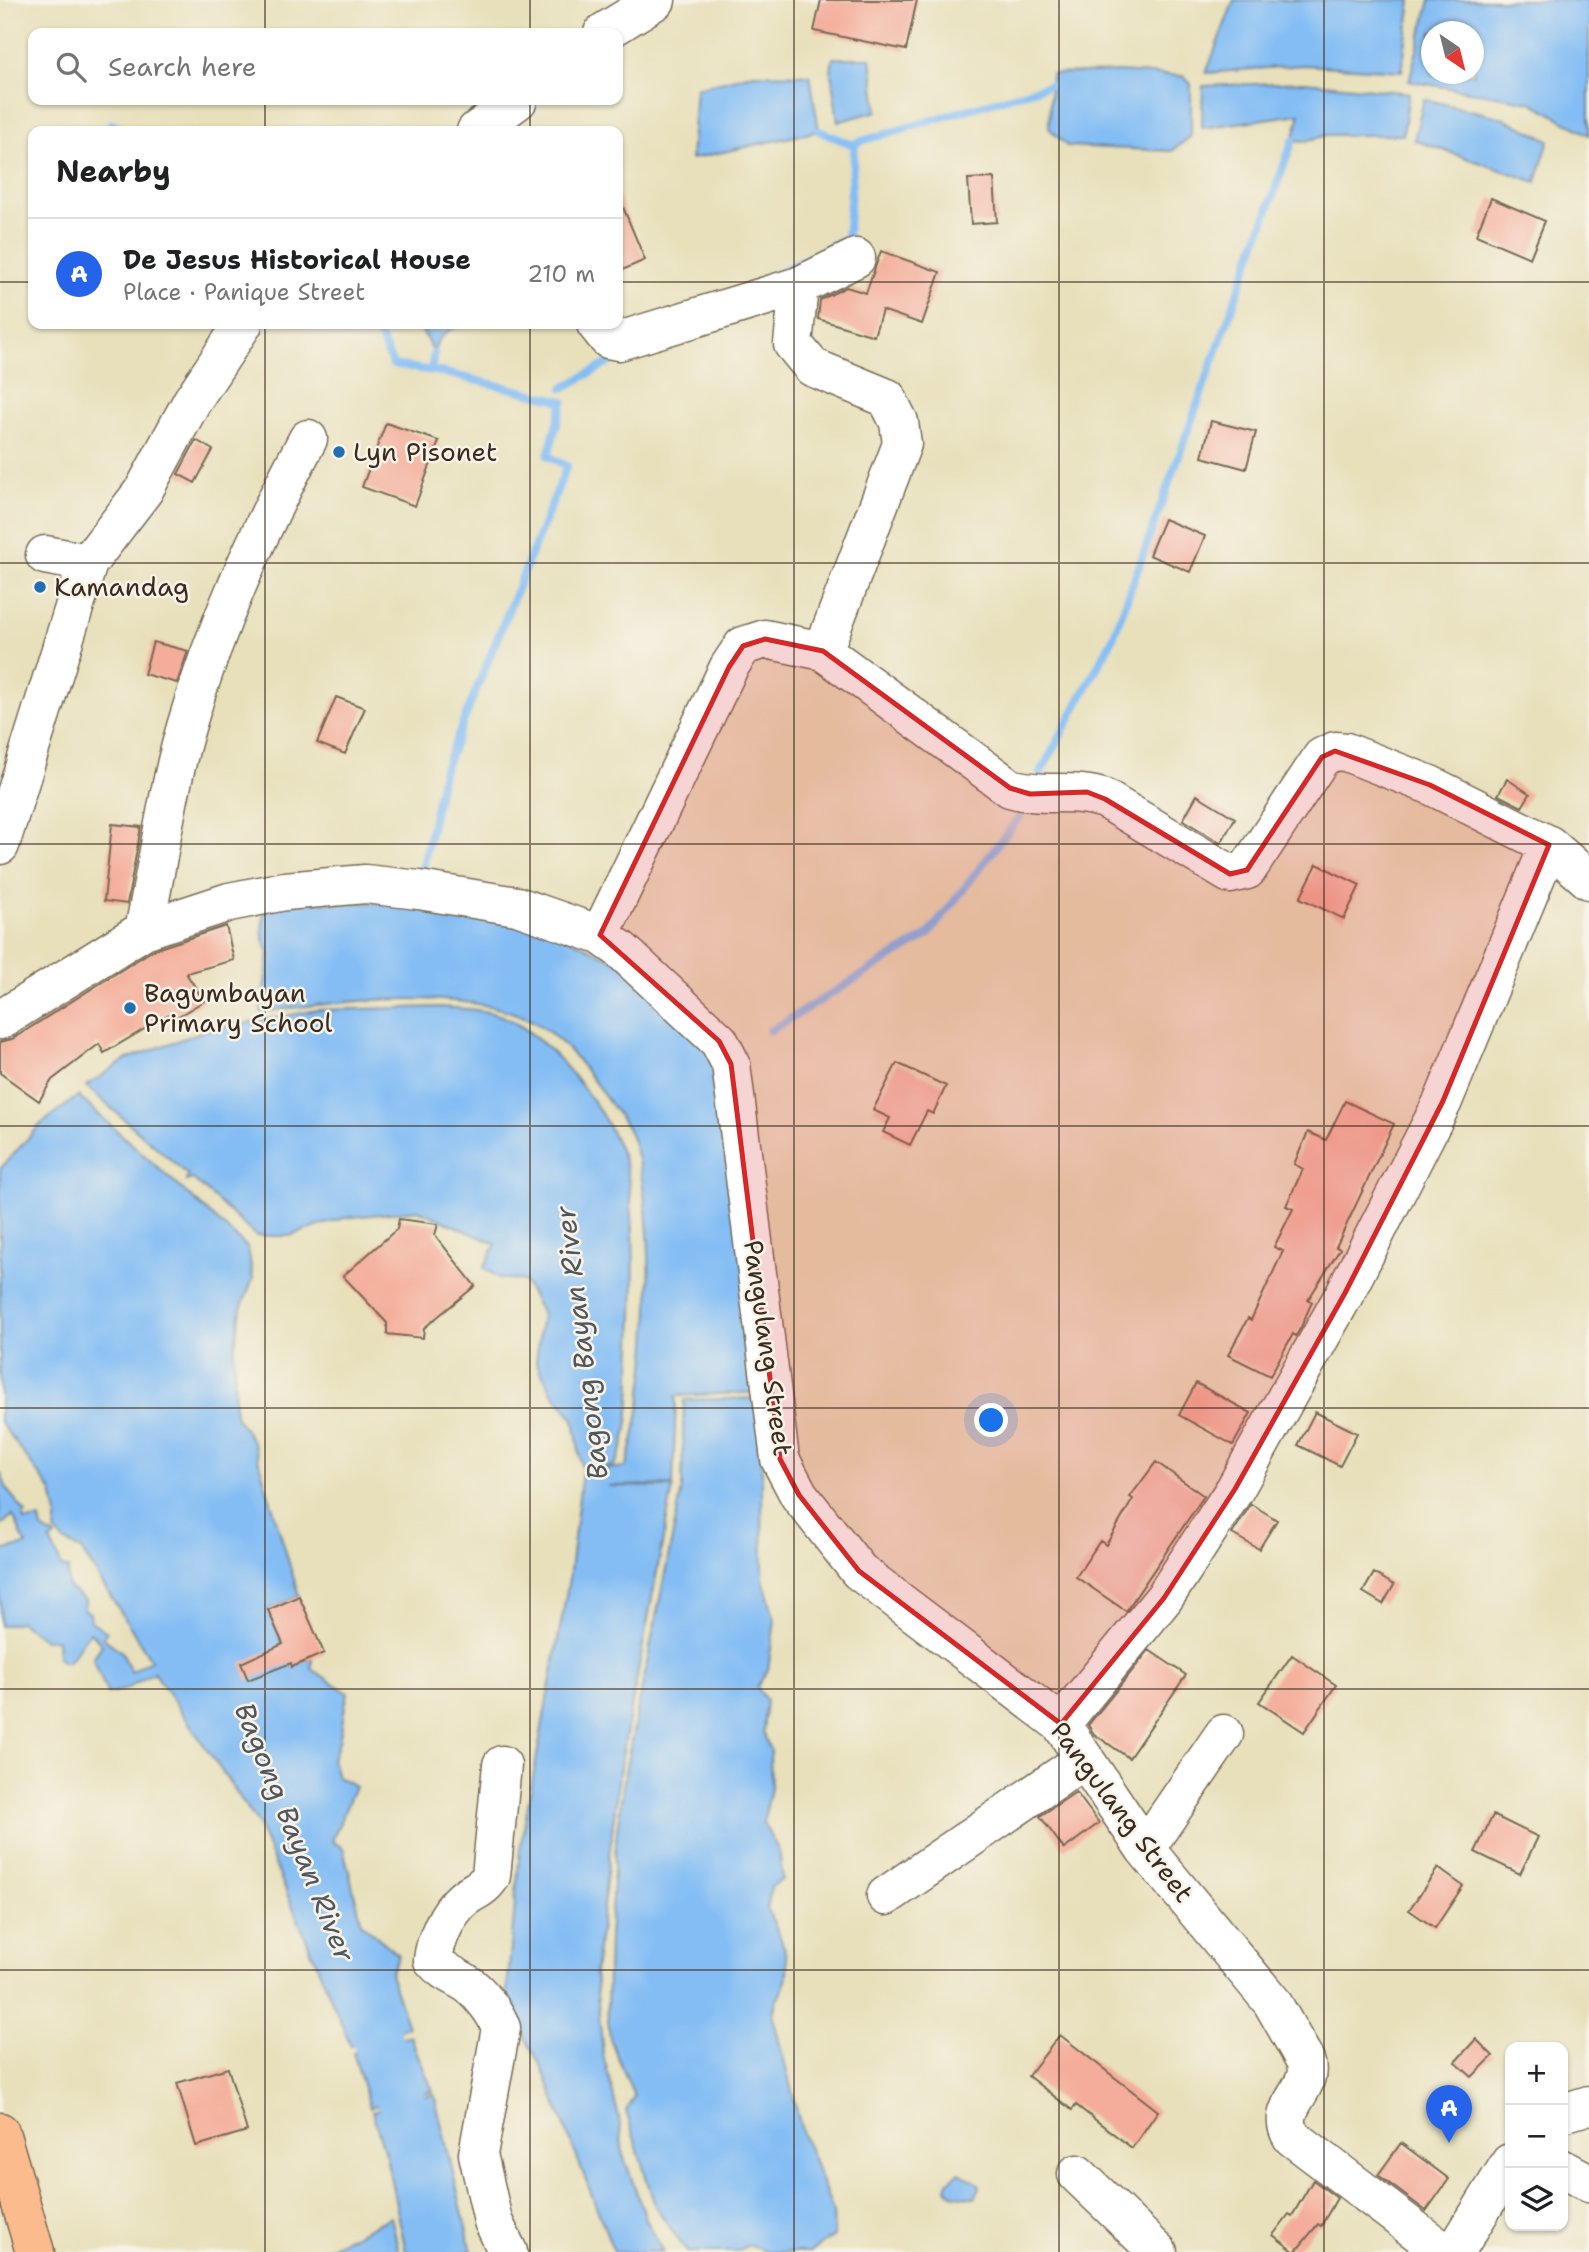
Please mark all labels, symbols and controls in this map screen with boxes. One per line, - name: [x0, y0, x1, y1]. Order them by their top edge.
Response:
- north arrow: [1421, 21, 1484, 84]
- search box: [28, 28, 623, 105]
- icon: search: [52, 48, 90, 86]
- text: Search here: [108, 49, 257, 84]
- text: Nearby: [56, 151, 171, 192]
- text: De Jesus Historical House: [123, 242, 471, 277]
- text: A: [70, 259, 88, 289]
- text: 210 m: [527, 259, 595, 289]
- text: Place · Panique Street: [123, 277, 365, 307]
- place label: Lyn Pisonet: [353, 434, 497, 469]
- marker: Lyn Pisonet: [331, 444, 347, 460]
- place label: Kamandag: [54, 569, 189, 604]
- marker: Kamandag: [32, 579, 48, 595]
- place label: Bagumbayan Primary School: [144, 975, 333, 1040]
- marker: Bagumbayan Primary School: [122, 1000, 138, 1016]
- water label: Bagong Bayan River: [545, 1203, 617, 1482]
- street label: Pangulang Street: [736, 1238, 801, 1458]
- your location: [974, 1403, 1008, 1437]
- water label: Bagong Bayan River: [226, 1697, 365, 1968]
- street label: Pangulang Street: [1043, 1714, 1202, 1909]
- map controls: [1505, 2042, 1568, 2231]
- button: +: [1505, 2042, 1568, 2105]
- pin: A: [1426, 2085, 1472, 2143]
- button: −: [1505, 2105, 1568, 2168]
- button: layers: [1505, 2168, 1568, 2231]

